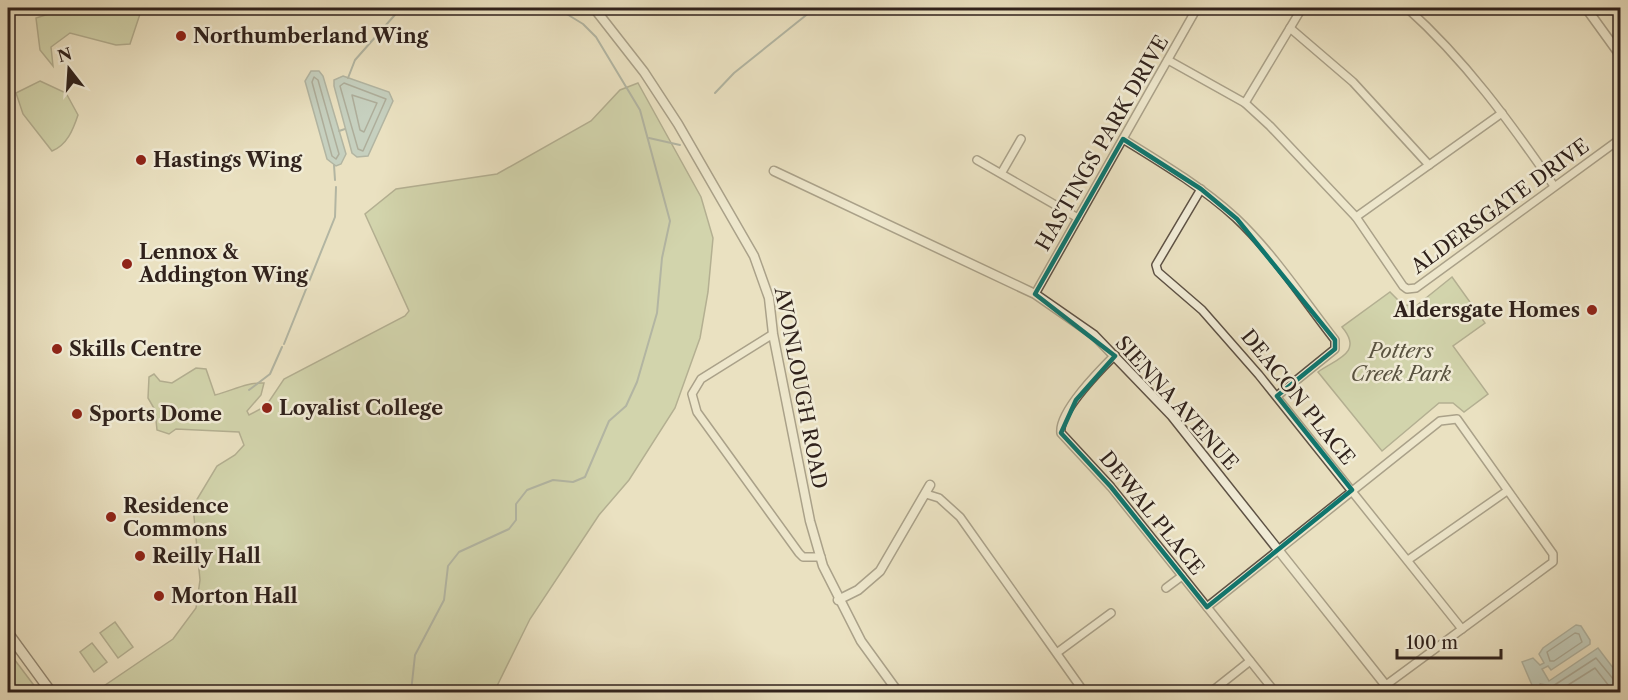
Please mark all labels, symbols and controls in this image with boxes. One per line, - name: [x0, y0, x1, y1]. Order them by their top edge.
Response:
- place label: Northumberland Wing: [193, 24, 429, 48]
- marker: Northumberland Wing: [174, 29, 188, 43]
- street label: HASTINGS PARK DRIVE: [1030, 31, 1174, 255]
- north arrow: [39, 39, 99, 99]
- text: N: [55, 43, 74, 66]
- street label: ALDERSGATE DRIVE: [1406, 133, 1594, 279]
- place label: Hastings Wing: [153, 148, 302, 172]
- marker: Hastings Wing: [134, 153, 148, 167]
- place label: Lennox & Addington Wing: [138, 240, 309, 287]
- marker: Lennox & Addington Wing: [120, 257, 134, 271]
- street label: AVONLOUGH ROAD: [769, 284, 832, 491]
- place label: Aldersgate Homes: [1392, 298, 1580, 322]
- marker: Aldersgate Homes: [1585, 303, 1599, 317]
- street label: DEACON PLACE: [1236, 324, 1360, 470]
- street label: SIENNA AVENUE: [1111, 331, 1243, 475]
- place label: Skills Centre: [69, 337, 202, 361]
- park label: Potters Creek Park: [1351, 339, 1452, 386]
- marker: Skills Centre: [50, 342, 64, 356]
- place label: Loyalist College: [279, 396, 443, 420]
- marker: Loyalist College: [260, 401, 274, 415]
- place label: Sports Dome: [89, 402, 222, 426]
- marker: Sports Dome: [70, 407, 84, 421]
- street label: DEWAL PLACE: [1095, 446, 1209, 580]
- place label: Residence Commons: [123, 494, 229, 541]
- marker: Residence Commons: [104, 510, 118, 524]
- place label: Reilly Hall: [152, 544, 261, 568]
- marker: Reilly Hall: [133, 549, 147, 563]
- place label: Morton Hall: [171, 584, 298, 608]
- marker: Morton Hall: [152, 589, 166, 603]
- scale bar: [1397, 622, 1500, 660]
- text: 100 m: [1406, 632, 1458, 654]

